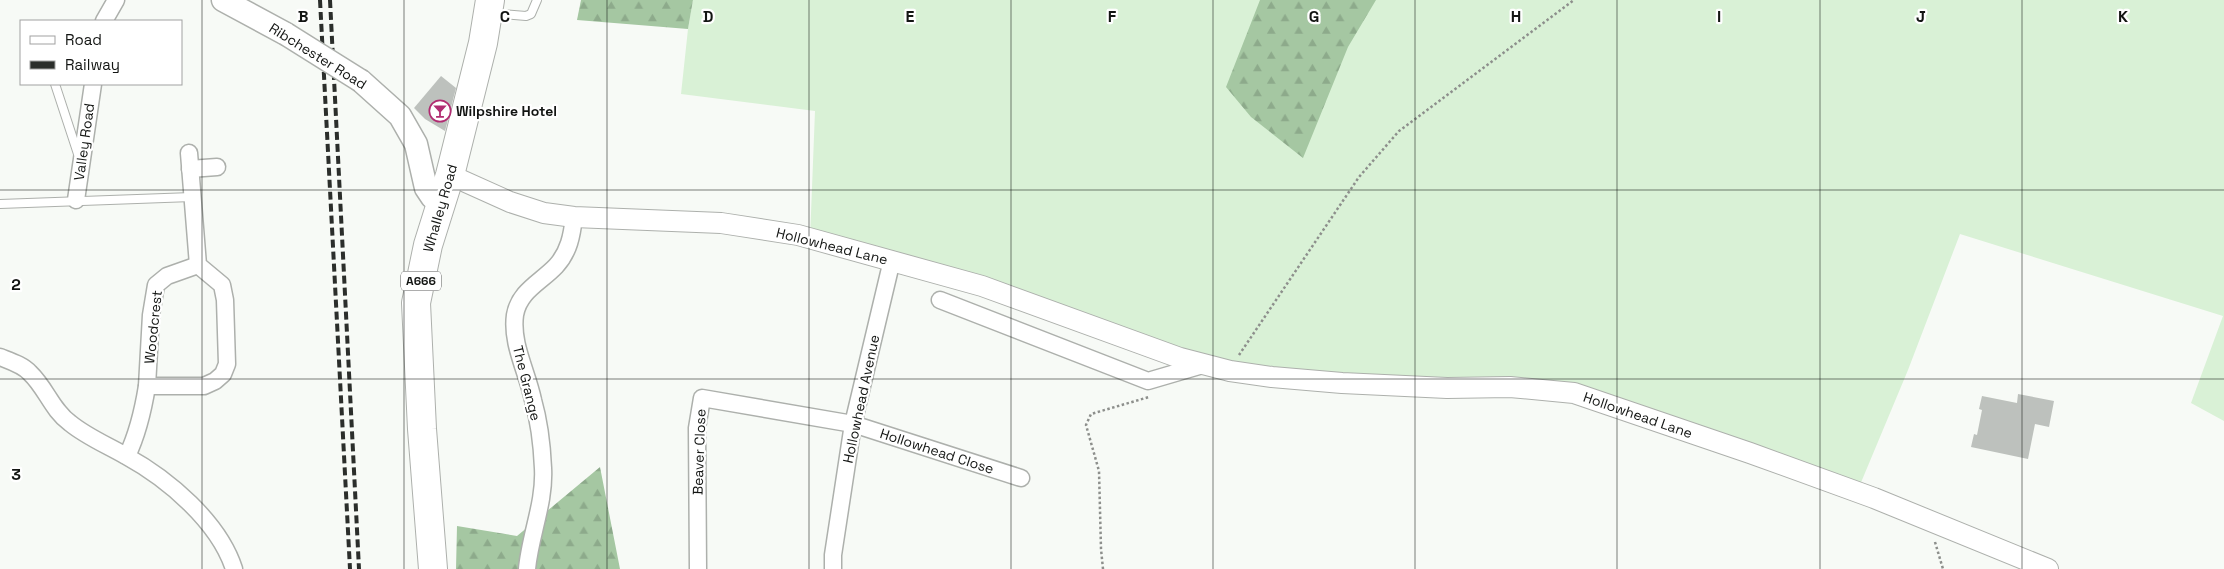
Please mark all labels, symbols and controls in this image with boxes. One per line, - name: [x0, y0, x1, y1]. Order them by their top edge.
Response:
- text: B: [298, 6, 308, 27]
- text: C: [500, 6, 510, 27]
- text: D: [703, 6, 713, 27]
- text: E: [906, 6, 915, 27]
- text: F: [1108, 6, 1117, 27]
- text: G: [1309, 6, 1319, 27]
- text: H: [1511, 6, 1521, 27]
- text: I: [1717, 6, 1721, 27]
- text: J: [1916, 6, 1926, 27]
- text: K: [2118, 6, 2128, 27]
- street label: Ribchester Road: [266, 19, 370, 93]
- legend: [20, 20, 182, 85]
- text: Road: [65, 30, 102, 49]
- text: Railway: [65, 55, 120, 74]
- bar icon: Wilpshire Hotel: [428, 99, 452, 123]
- street label: Valley Road: [70, 102, 98, 182]
- place label: Wilpshire Hotel: [456, 102, 557, 120]
- street label: Whalley Road: [419, 162, 461, 254]
- street label: Hollowhead Lane: [774, 223, 890, 269]
- road number: A666: [401, 272, 441, 290]
- text: 2: [11, 274, 21, 295]
- street label: Woodcrest: [140, 289, 166, 365]
- street label: Hollowhead Avenue: [839, 333, 883, 465]
- street label: The Grange: [509, 344, 545, 422]
- street label: Hollowhead Lane: [1581, 388, 1695, 442]
- street label: Beaver Close: [688, 409, 710, 495]
- street label: Hollowhead Close: [878, 424, 996, 478]
- text: 3: [11, 464, 21, 485]

